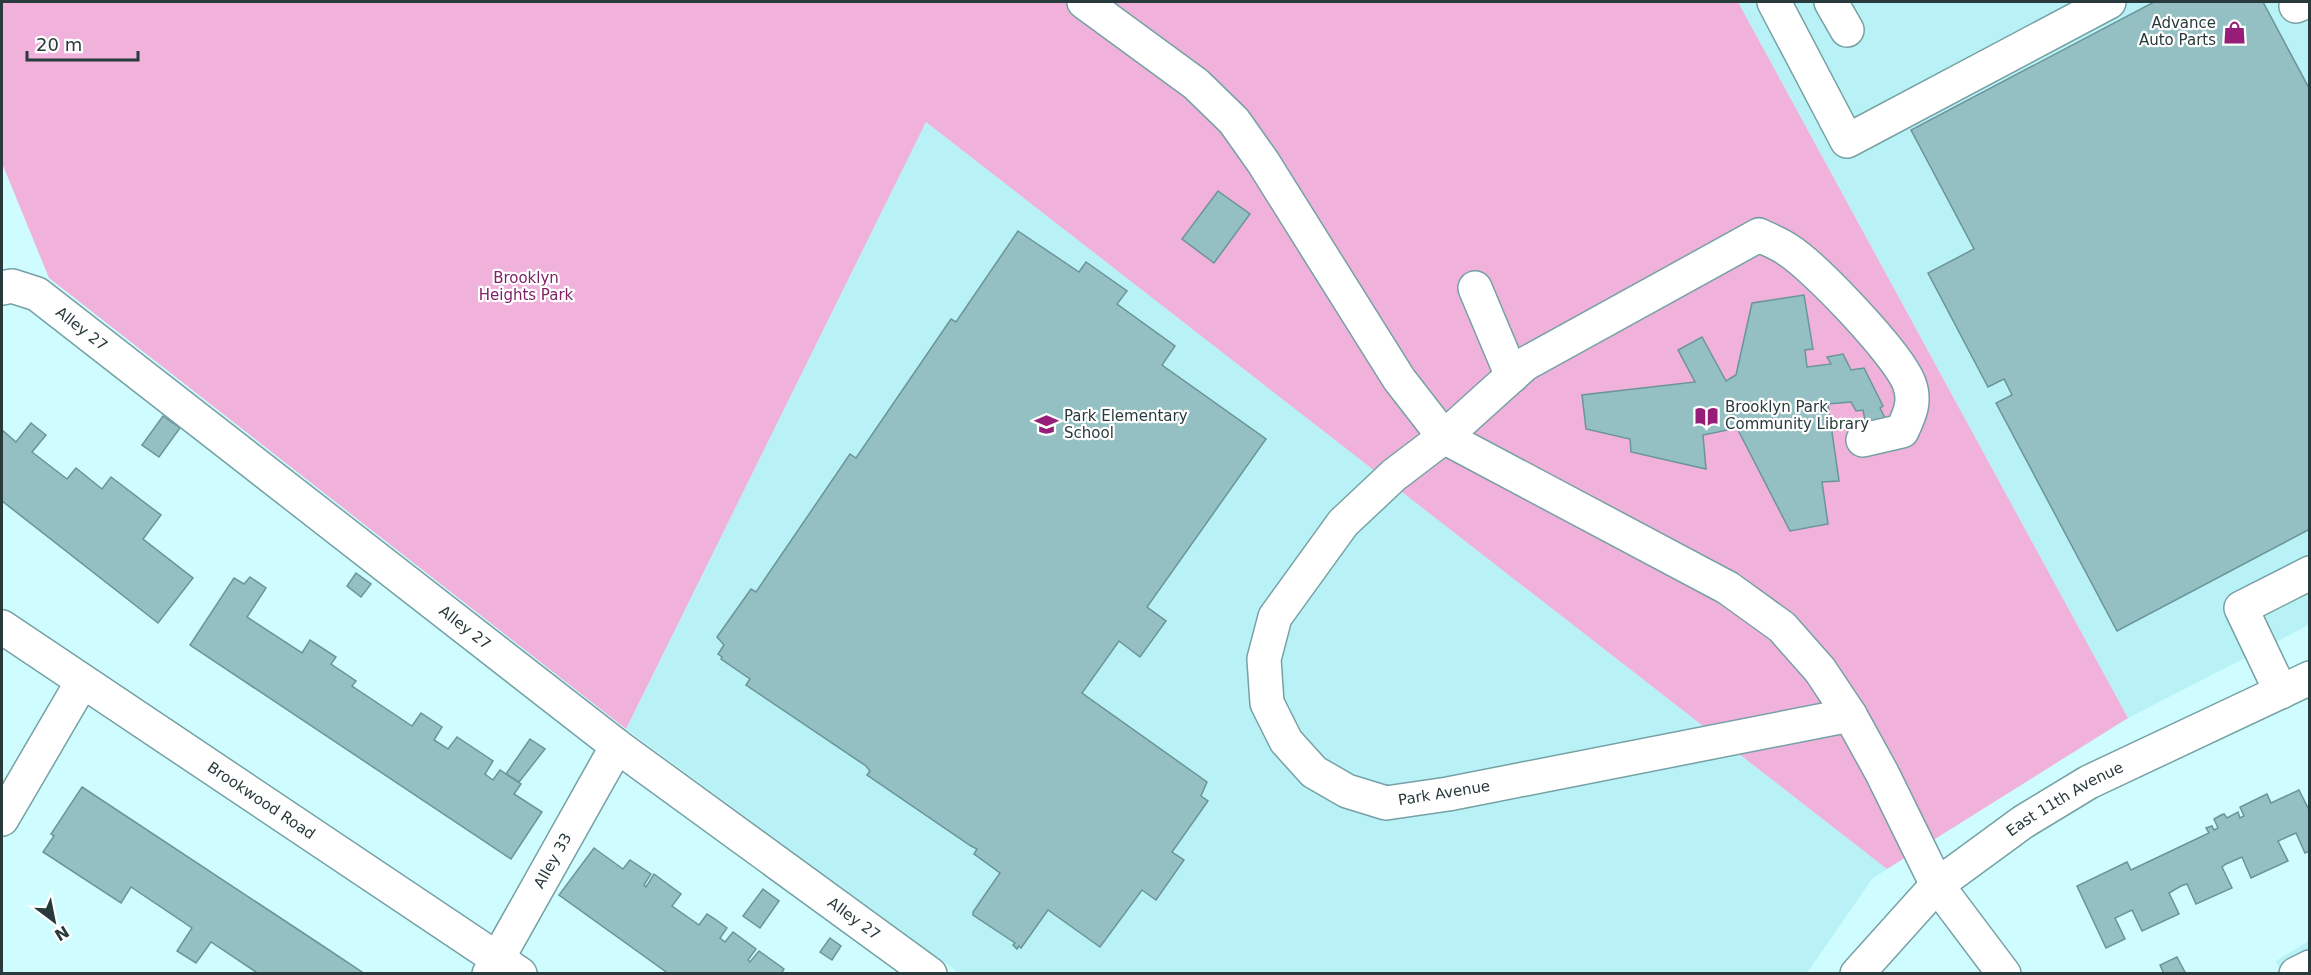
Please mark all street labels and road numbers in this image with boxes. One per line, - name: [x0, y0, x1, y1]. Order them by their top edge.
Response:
- street label: Alley 27: [52, 303, 111, 354]
- street label: Alley 27: [436, 602, 494, 653]
- street label: Brookwood Road: [204, 758, 318, 843]
- street label: East 11th Avenue: [2003, 758, 2126, 840]
- street label: Park Avenue: [1397, 777, 1491, 809]
- street label: Alley 33: [530, 830, 575, 891]
- street label: Alley 27: [824, 894, 884, 944]

